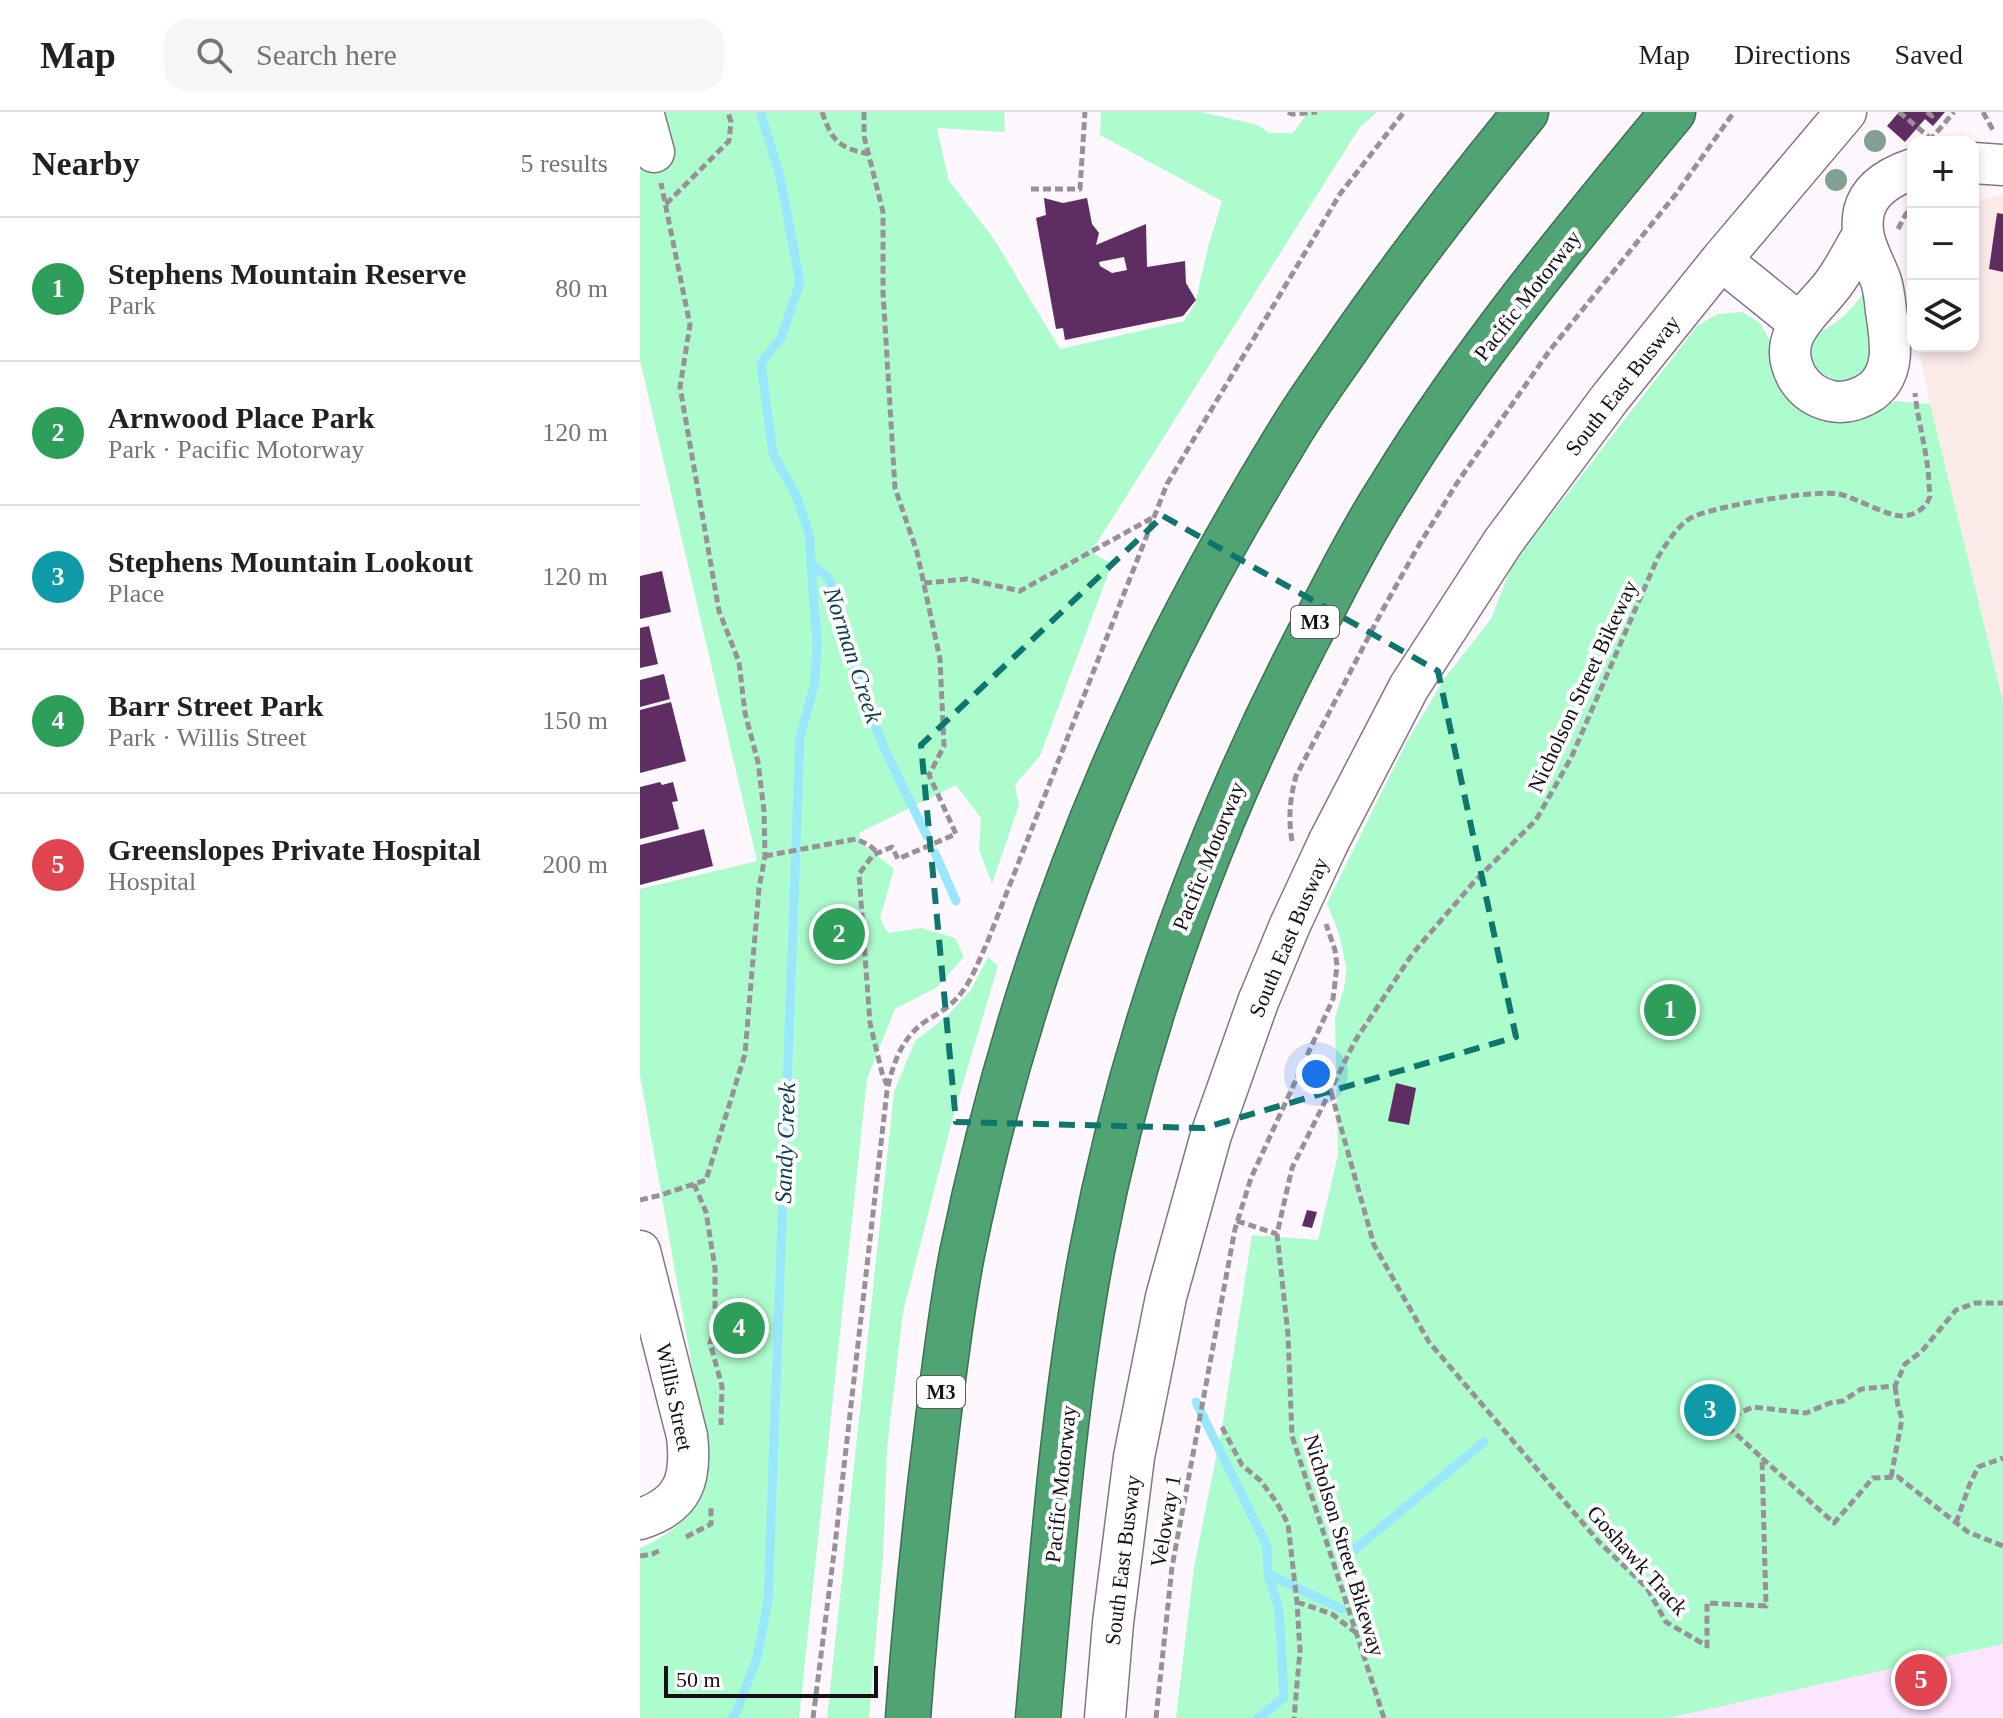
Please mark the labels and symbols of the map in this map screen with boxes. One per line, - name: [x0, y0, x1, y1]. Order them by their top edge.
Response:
- street label: Pacific Motorway: [1469, 225, 1586, 365]
- street label: South East Busway: [1560, 310, 1685, 460]
- street label: Nicholson Street Bikeway: [1522, 576, 1643, 796]
- water label: Norman Creek: [819, 583, 887, 726]
- road number: M3: [1291, 606, 1339, 638]
- street label: Pacific Motorway: [1167, 778, 1250, 934]
- street label: South East Busway: [1244, 854, 1333, 1021]
- pin: 2: [813, 904, 865, 964]
- pin: 1: [1644, 980, 1696, 1040]
- your location: [1296, 1054, 1336, 1094]
- water label: Sandy Creek: [770, 1082, 800, 1204]
- pin: 4: [713, 1298, 765, 1358]
- street label: Willis Street: [651, 1341, 698, 1453]
- road number: M3: [917, 1376, 965, 1408]
- pin: 3: [1684, 1380, 1736, 1440]
- street label: Pacific Motorway: [1040, 1404, 1081, 1564]
- street label: Nicholson Street Bikeway: [1299, 1431, 1390, 1659]
- street label: Veloway 1: [1145, 1473, 1186, 1569]
- street label: South East Busway: [1100, 1474, 1145, 1647]
- street label: Goshawk Track: [1582, 1500, 1693, 1620]
- pin: 5: [1895, 1650, 1947, 1710]
- scale bar: [664, 1662, 878, 1698]

